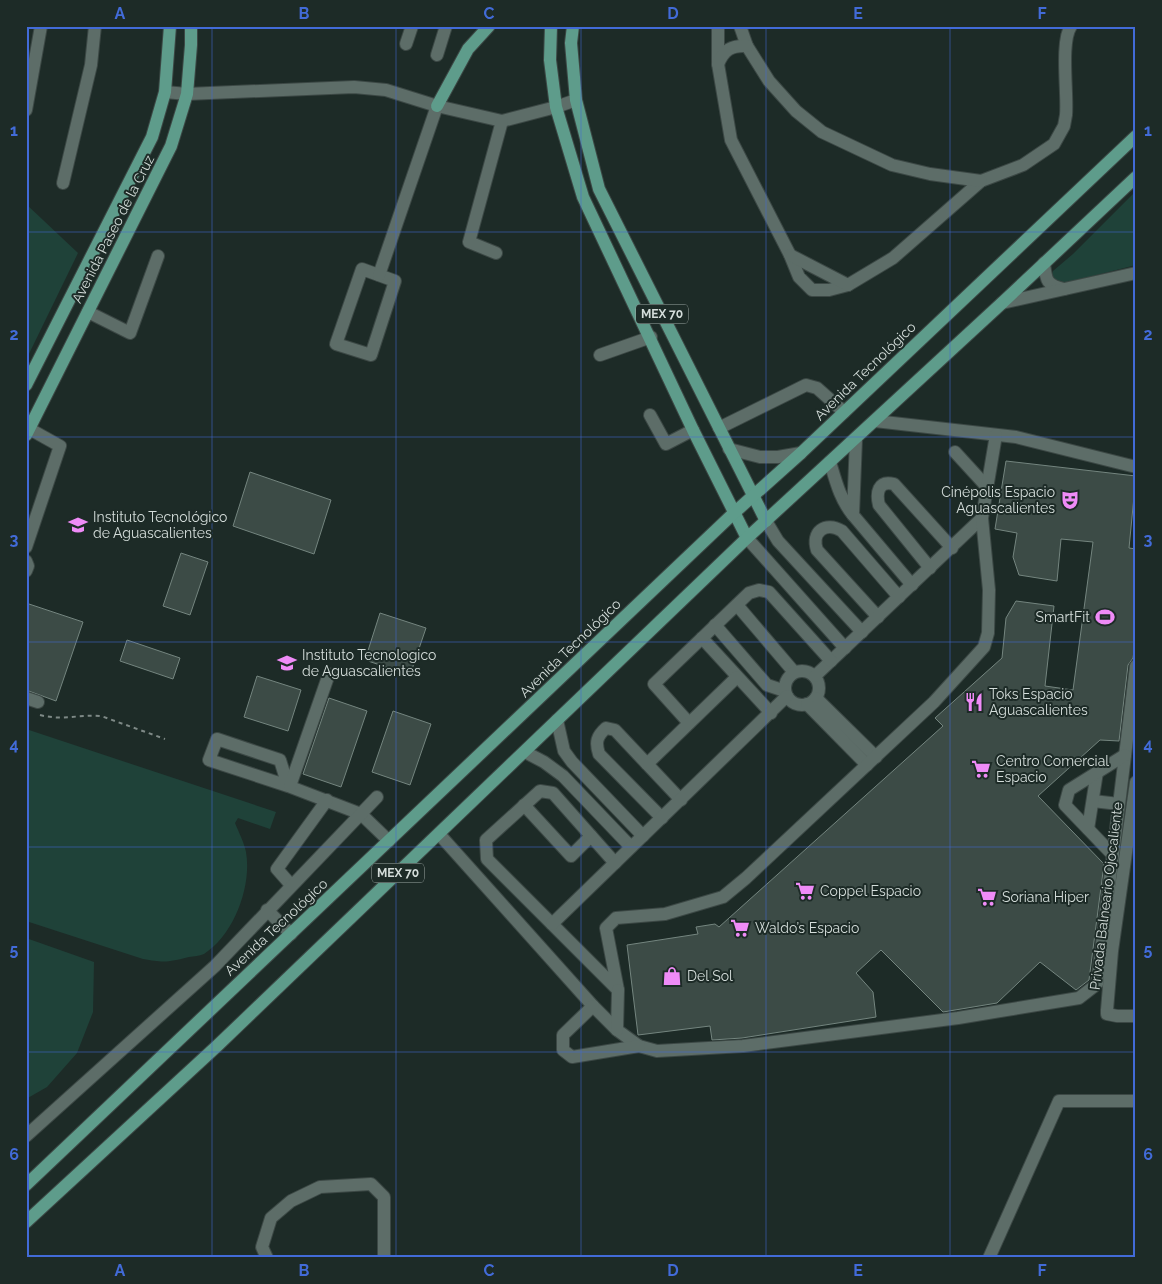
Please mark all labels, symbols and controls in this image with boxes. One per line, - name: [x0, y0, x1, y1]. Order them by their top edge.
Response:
- text: A: [115, 4, 126, 23]
- text: B: [299, 4, 310, 23]
- text: C: [484, 4, 495, 23]
- text: D: [667, 4, 679, 23]
- text: E: [853, 4, 863, 23]
- text: F: [1037, 4, 1047, 23]
- text: 1: [10, 121, 18, 140]
- text: 1: [1144, 121, 1152, 140]
- street label: Avenida Paseo de la Cruz: [69, 152, 157, 306]
- road number: MEX 70: [636, 304, 688, 324]
- street label: Avenida Tecnológico: [811, 319, 919, 423]
- text: 2: [9, 325, 19, 344]
- text: 2: [1143, 325, 1153, 344]
- place label: Cinépolis Espacio Aguascalientes: [941, 484, 1055, 516]
- theatre icon: Cinépolis Espacio Aguascalientes: [1059, 489, 1081, 511]
- place label: Instituto Tecnológico de Aguascalientes: [93, 509, 227, 541]
- school or university icon: Instituto Tecnológico de Aguascalientes: [67, 514, 89, 536]
- text: 3: [10, 530, 19, 549]
- text: 3: [1144, 530, 1153, 549]
- street label: Avenida Tecnológico: [516, 596, 624, 700]
- sports icon: SmartFit: [1094, 606, 1116, 628]
- place label: SmartFit: [1035, 609, 1090, 625]
- place label: Instituto Tecnologico de Aguascalientes: [302, 647, 436, 679]
- school or university icon: Instituto Tecnologico de Aguascalientes: [276, 652, 298, 674]
- place label: Toks Espacio Aguascalientes: [989, 686, 1088, 718]
- restaurant icon: Toks Espacio Aguascalientes: [963, 691, 985, 713]
- text: 4: [9, 735, 19, 754]
- text: 4: [1143, 735, 1153, 754]
- place label: Centro Comercial Espacio: [996, 753, 1109, 785]
- supermarket icon: Centro Comercial Espacio: [970, 758, 992, 780]
- street label: Privada Balneario Ojocaliente: [1087, 801, 1125, 991]
- road number: MEX 70: [372, 864, 424, 882]
- street label: Avenida Tecnológico: [221, 875, 331, 979]
- supermarket icon: Coppel Espacio: [794, 880, 816, 902]
- place label: Coppel Espacio: [820, 883, 921, 899]
- supermarket icon: Soriana Hiper: [976, 886, 998, 908]
- place label: Soriana Hiper: [1002, 889, 1089, 905]
- supermarket icon: Waldo’s Espacio: [729, 917, 751, 939]
- place label: Waldo’s Espacio: [755, 920, 859, 936]
- text: 5: [10, 940, 19, 959]
- text: 5: [1144, 940, 1153, 959]
- shop icon: Del Sol: [661, 965, 683, 987]
- place label: Del Sol: [687, 968, 733, 984]
- text: 6: [9, 1145, 19, 1164]
- text: 6: [1143, 1145, 1153, 1164]
- text: A: [115, 1261, 126, 1280]
- text: B: [299, 1261, 310, 1280]
- text: C: [484, 1261, 495, 1280]
- text: D: [667, 1261, 679, 1280]
- text: E: [853, 1261, 863, 1280]
- text: F: [1037, 1261, 1047, 1280]

